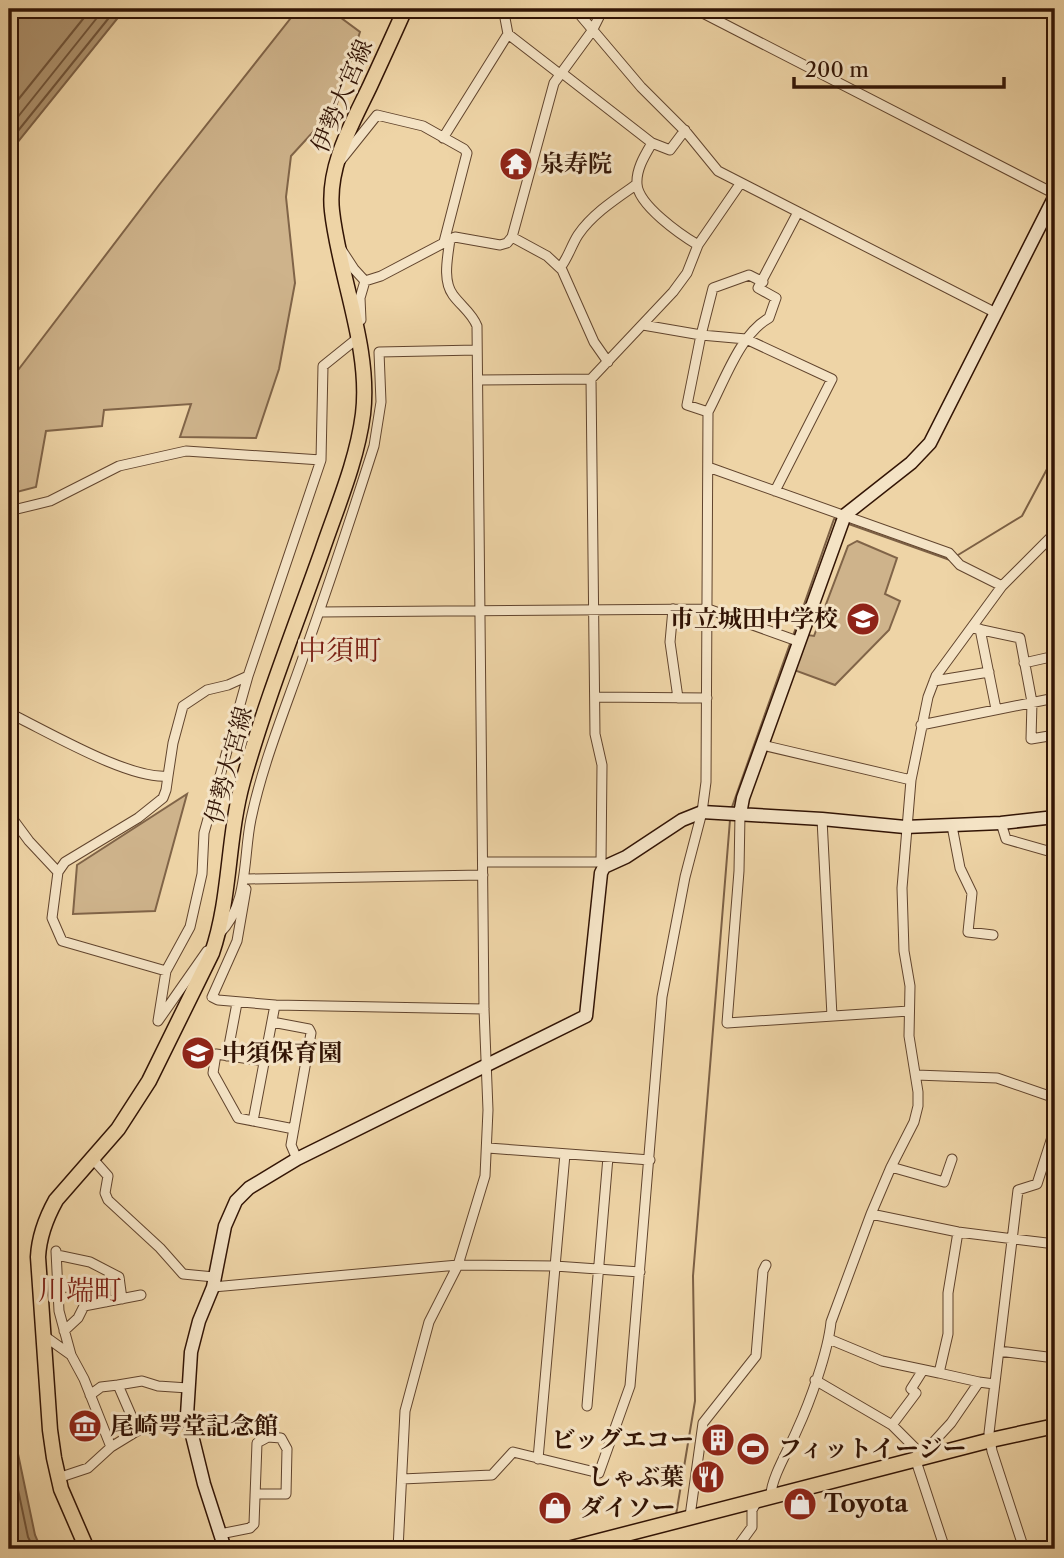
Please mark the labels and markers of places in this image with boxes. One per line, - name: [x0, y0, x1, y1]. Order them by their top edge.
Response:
- temple icon: 泉寿院: [497, 145, 535, 183]
- place label: 泉寿院: [540, 149, 612, 178]
- school or university icon: 市立城田中学校: [844, 600, 882, 638]
- place label: 市立城田中学校: [670, 604, 838, 633]
- school or university icon: 中須保育園: [179, 1034, 217, 1072]
- place label: 中須保育園: [222, 1038, 342, 1067]
- museum icon: 尾崎咢堂記念館: [66, 1407, 104, 1445]
- place label: 尾崎咢堂記念館: [110, 1411, 278, 1440]
- building icon: ビッグエコー: [699, 1421, 737, 1459]
- place label: ビッグエコー: [551, 1425, 694, 1454]
- sports icon: フィットイージー: [734, 1430, 772, 1468]
- place label: フィットイージー: [778, 1434, 966, 1463]
- restaurant icon: しゃぶ葉: [689, 1458, 727, 1496]
- place label: しゃぶ葉: [588, 1462, 684, 1491]
- shop icon: Toyota: [781, 1485, 819, 1523]
- shop icon: ダイソー: [536, 1489, 574, 1527]
- place label: Toyota: [824, 1489, 909, 1518]
- place label: ダイソー: [580, 1493, 676, 1522]

